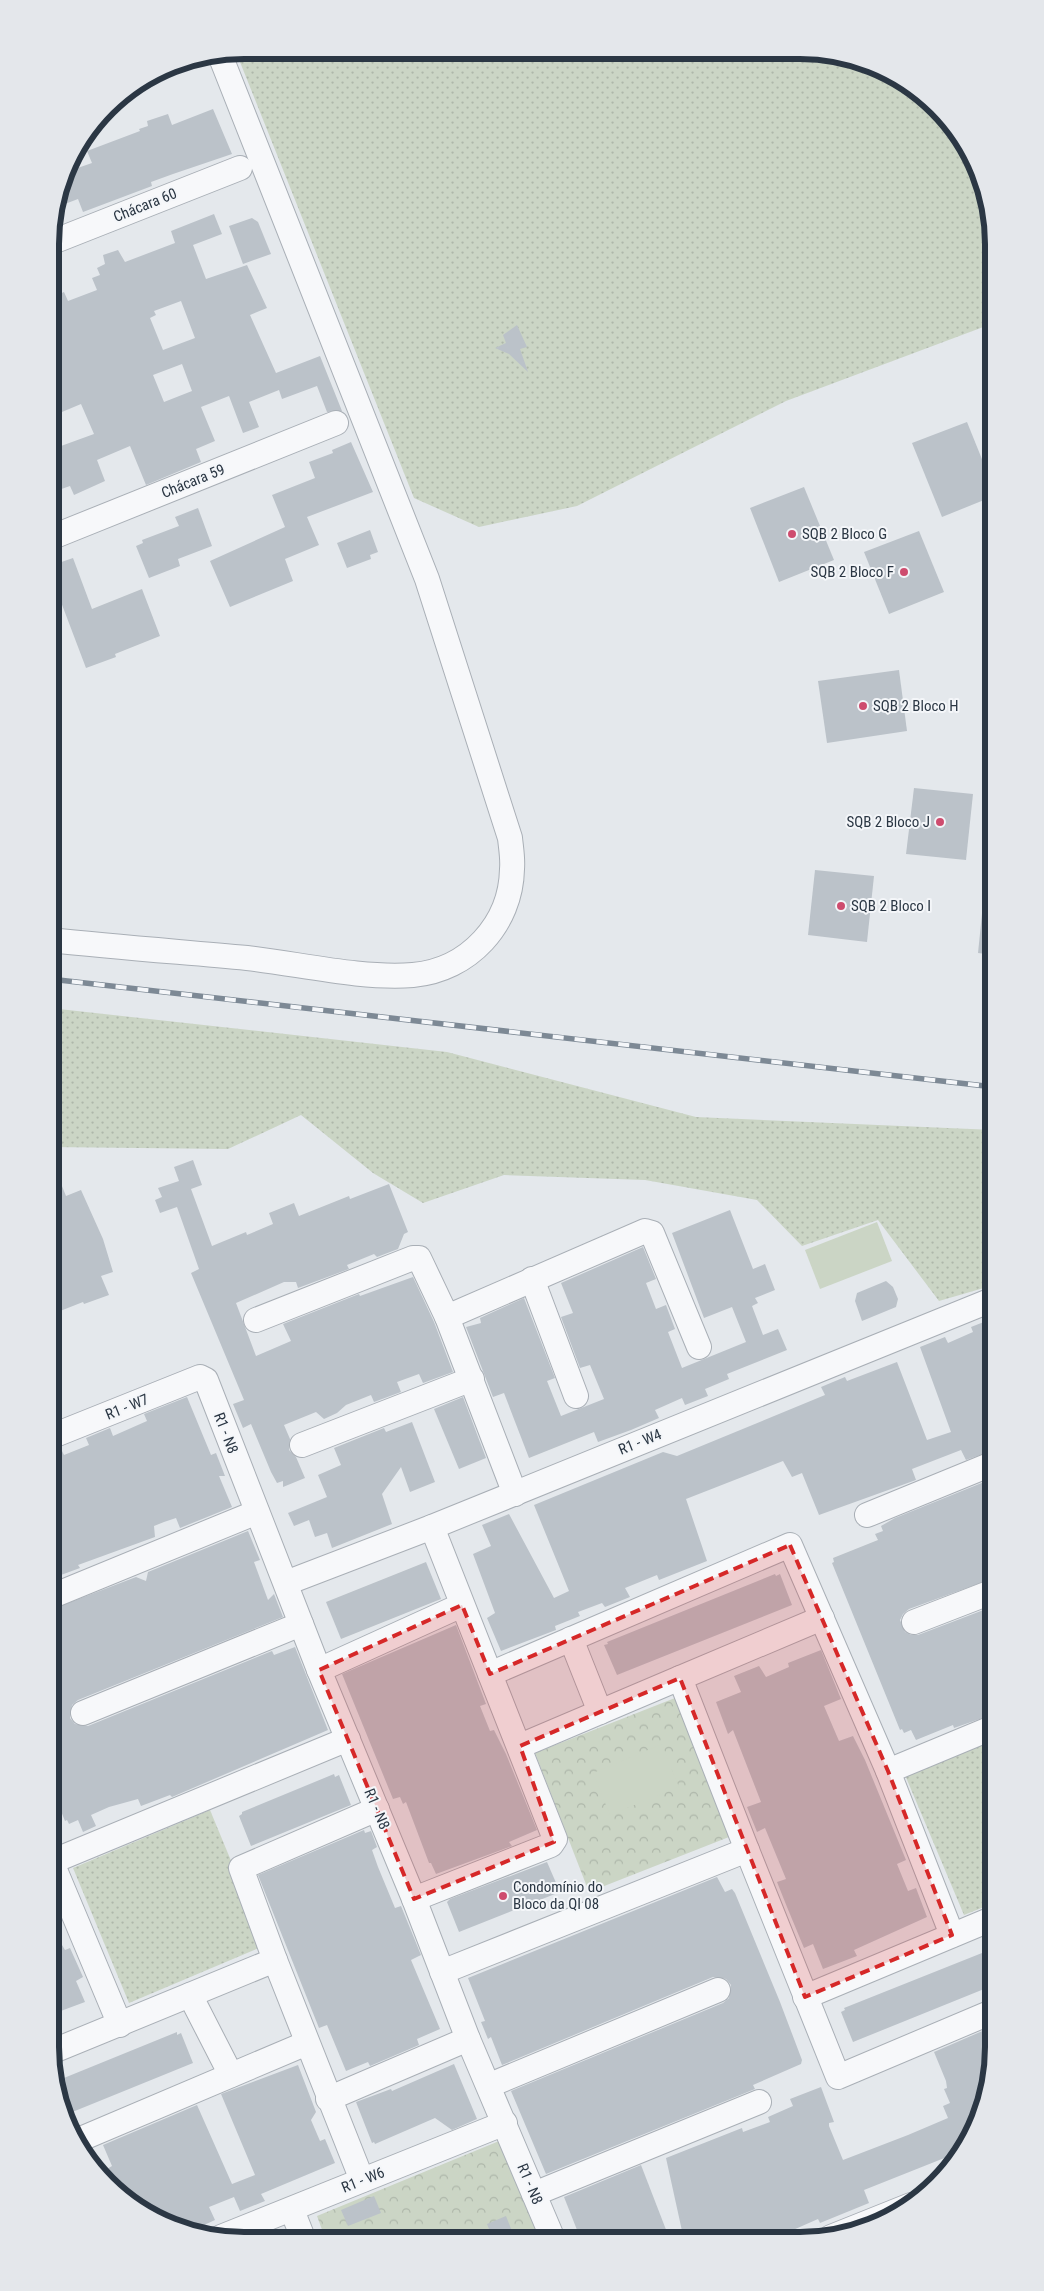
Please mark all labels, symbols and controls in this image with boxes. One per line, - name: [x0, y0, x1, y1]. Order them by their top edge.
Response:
- street label: Chácara 60: [111, 184, 179, 226]
- street label: Chácara 59: [159, 460, 227, 502]
- place label: SQB 2 Bloco G: [802, 525, 887, 543]
- marker: SQB 2 Bloco G: [786, 528, 798, 540]
- place label: SQB 2 Bloco F: [810, 563, 894, 581]
- marker: SQB 2 Bloco F: [898, 566, 910, 578]
- place label: SQB 2 Bloco H: [873, 697, 959, 715]
- marker: SQB 2 Bloco H: [857, 700, 869, 712]
- place label: SQB 2 Bloco J: [846, 813, 930, 831]
- marker: SQB 2 Bloco J: [934, 816, 946, 828]
- place label: SQB 2 Bloco I: [851, 897, 931, 915]
- marker: SQB 2 Bloco I: [835, 900, 847, 912]
- street label: R1 - W7: [103, 1390, 151, 1424]
- street label: R1 - N8: [210, 1410, 242, 1456]
- street label: R1 - W4: [616, 1425, 664, 1459]
- street label: R1 - N8: [360, 1786, 394, 1832]
- place label: Condomínio do Bloco da QI 08: [513, 1878, 603, 1913]
- marker: Condomínio do Bloco da QI 08: [497, 1890, 509, 1902]
- street label: R1 - N8: [513, 2161, 547, 2207]
- street label: R1 - W6: [339, 2163, 387, 2197]

